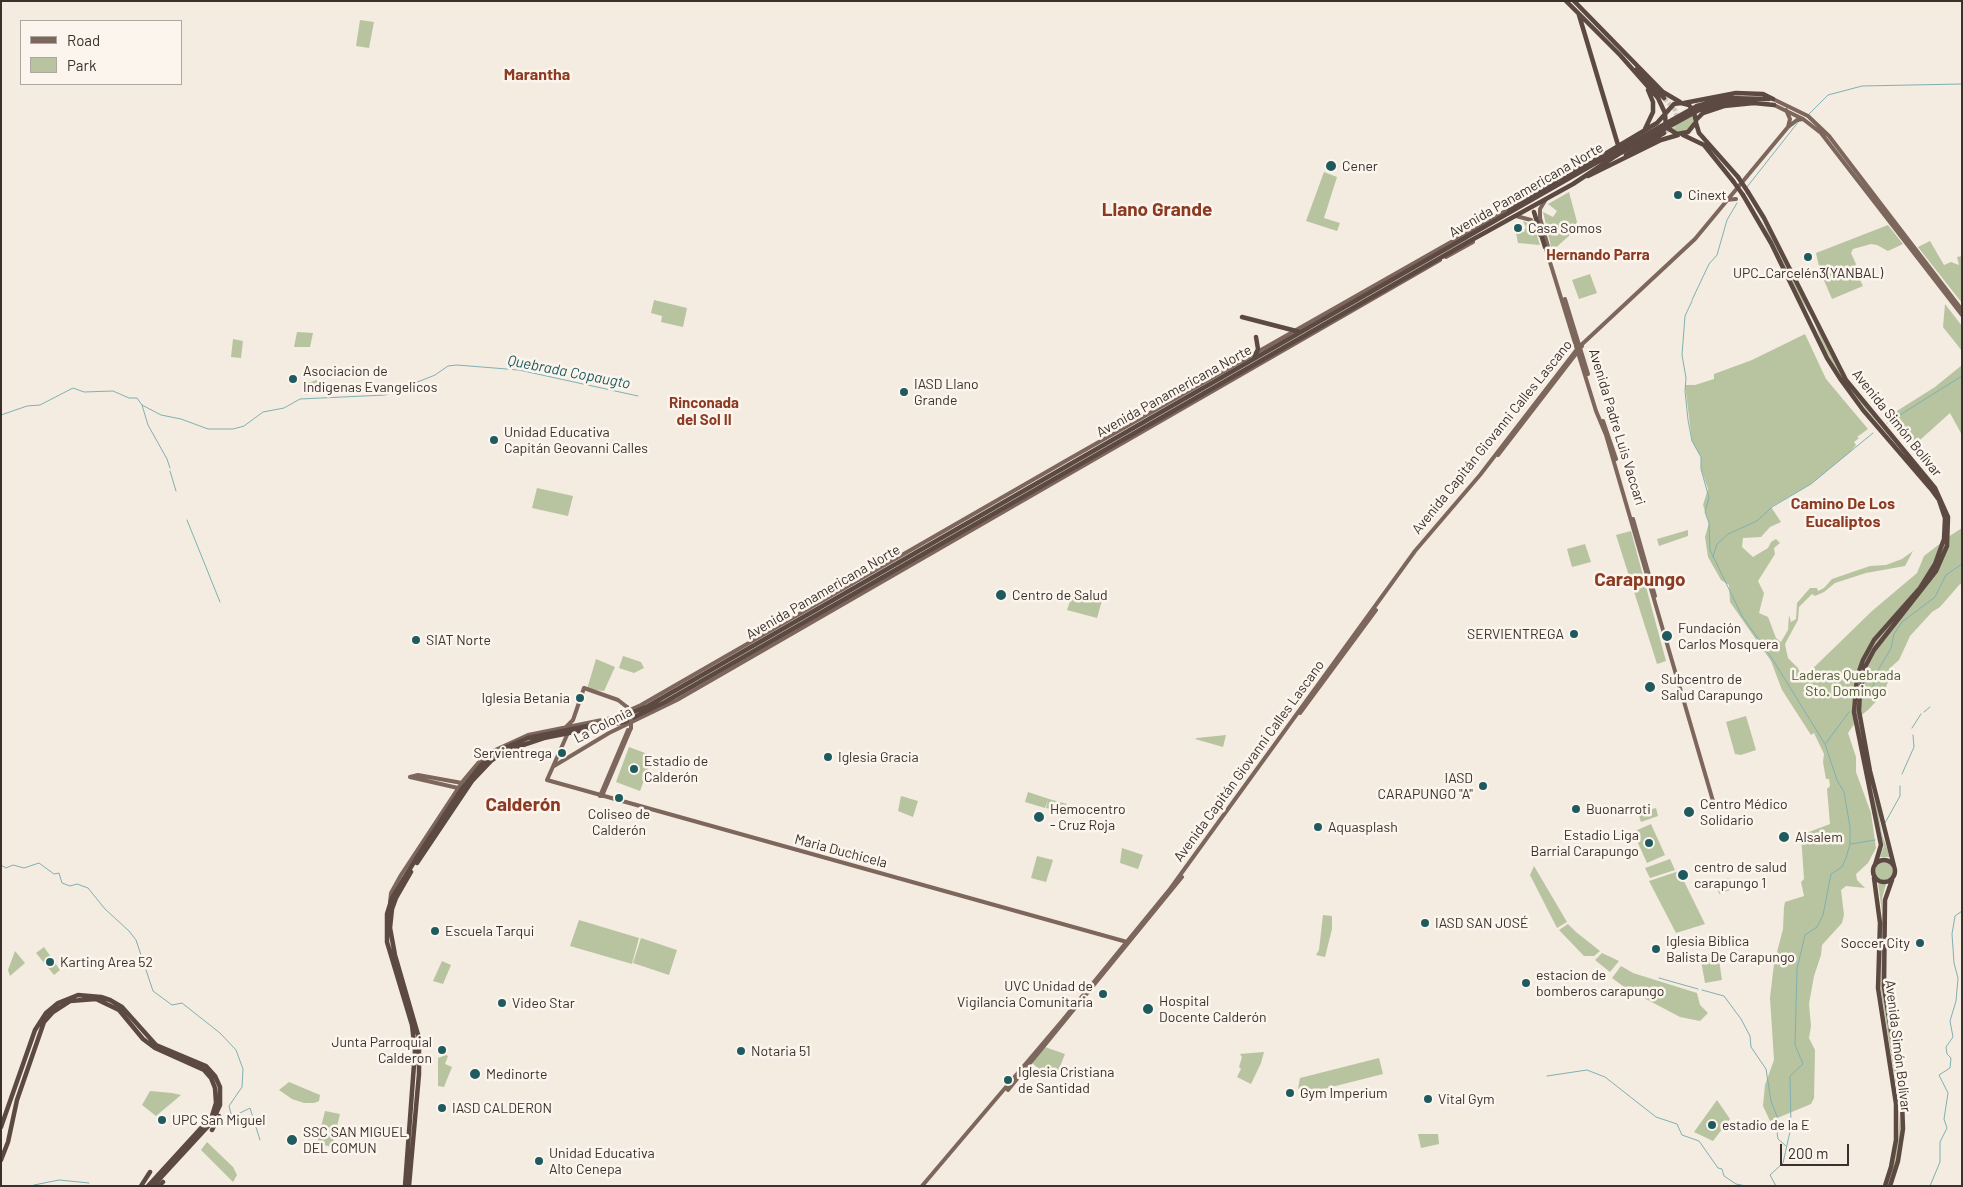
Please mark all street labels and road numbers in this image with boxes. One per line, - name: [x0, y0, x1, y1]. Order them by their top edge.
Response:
- street label: Avenida Panamericana Norte: [1446, 139, 1606, 241]
- street label: Avenida Capitán Giovanni Calles Lascano: [1408, 337, 1576, 537]
- street label: Avenida Panamericana Norte: [1093, 341, 1255, 441]
- street label: Avenida Padre Luis Vaccari: [1585, 347, 1649, 507]
- street label: Avenida Simón Bolívar: [1849, 366, 1945, 480]
- street label: Avenida Panamericana Norte: [743, 541, 903, 643]
- street label: Avenida Capitán Giovanni Calles Lascano: [1170, 657, 1328, 865]
- street label: La Colonia: [571, 703, 635, 747]
- street label: Maria Duchicela: [793, 831, 889, 871]
- street label: Avenida Simón Bolívar: [1882, 979, 1914, 1113]

